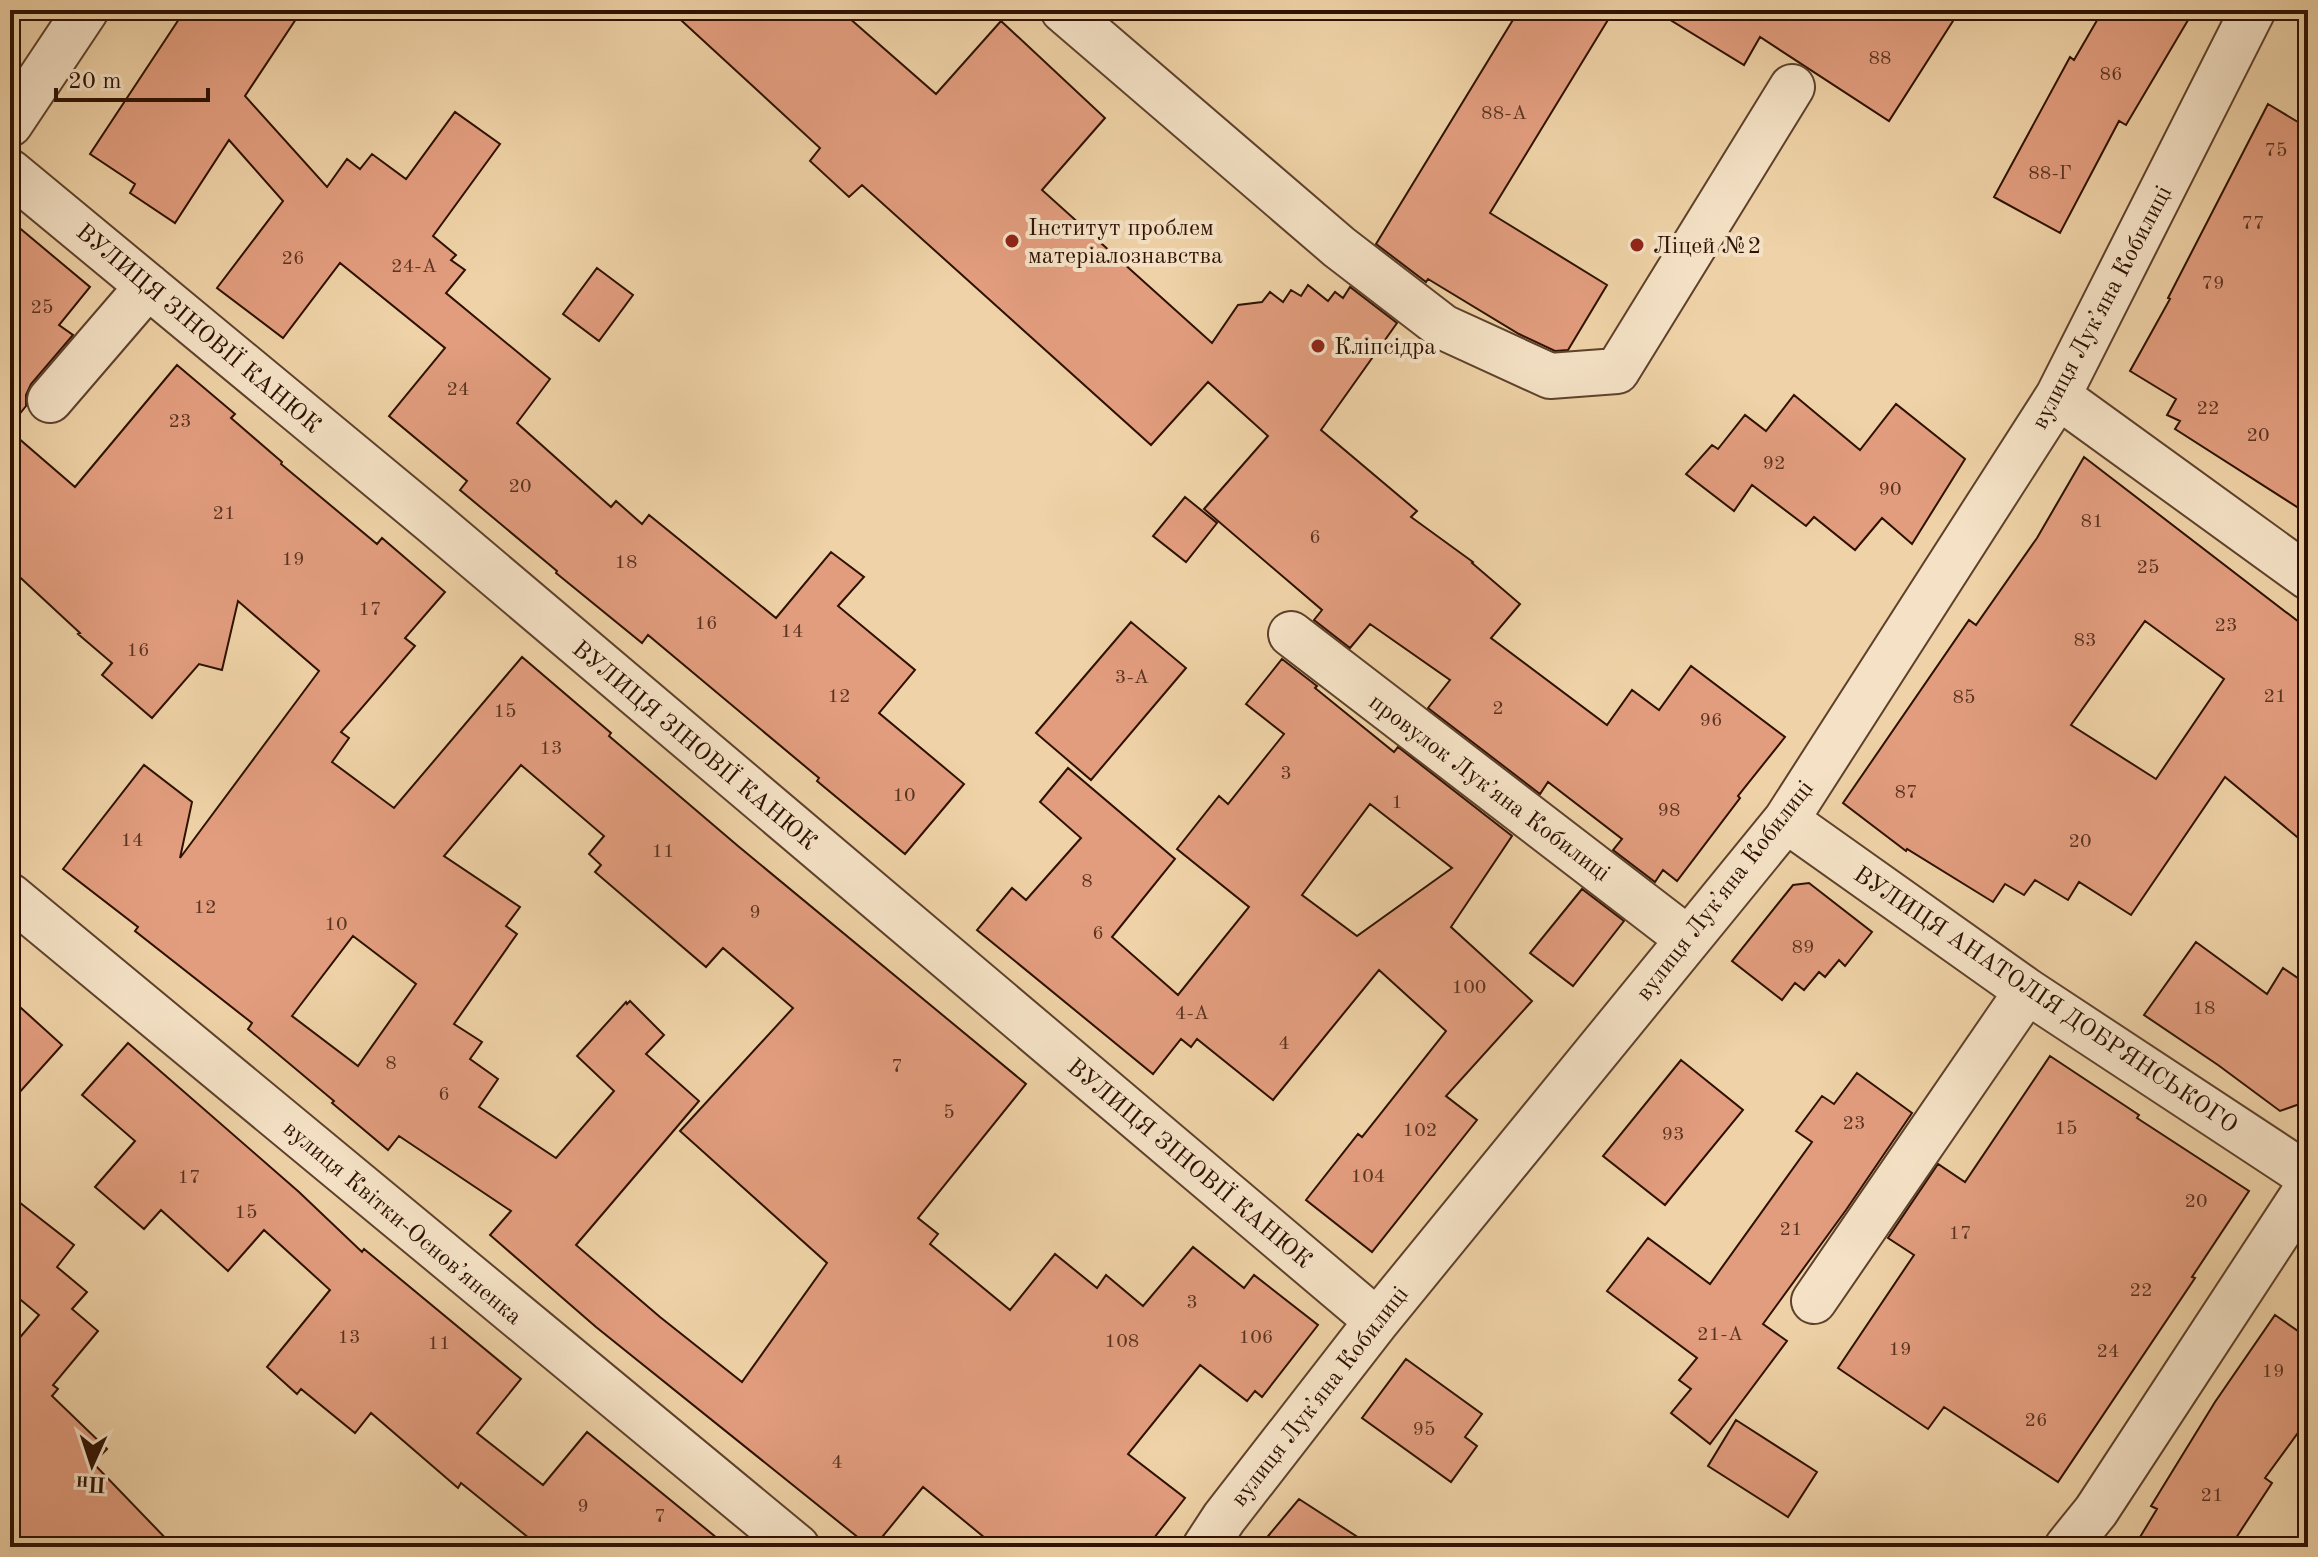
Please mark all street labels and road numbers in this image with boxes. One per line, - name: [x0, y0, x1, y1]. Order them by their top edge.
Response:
- street label: вулиця Лукʼяна Кобилиці: [2028, 182, 2177, 433]
- street label: ВУЛИЦЯ ЗІНОВІЇ КАНЮК: [71, 218, 327, 439]
- street label: ВУЛИЦЯ ЗІНОВІЇ КАНЮК: [567, 635, 823, 856]
- street label: провулок Лукʼяна Кобилиці: [1364, 690, 1614, 887]
- street label: вулиця Лукʼяна Кобилиці: [1633, 777, 1819, 1006]
- street label: ВУЛИЦЯ АНАТОЛІЯ ДОБРЯНСЬКОГО: [1849, 863, 2241, 1139]
- street label: ВУЛИЦЯ ЗІНОВІЇ КАНЮК: [1062, 1053, 1318, 1274]
- street label: вулиця Квітки-Основʼяненка: [278, 1117, 526, 1330]
- street label: вулиця Лукʼяна Кобилиці: [1228, 1283, 1414, 1512]

